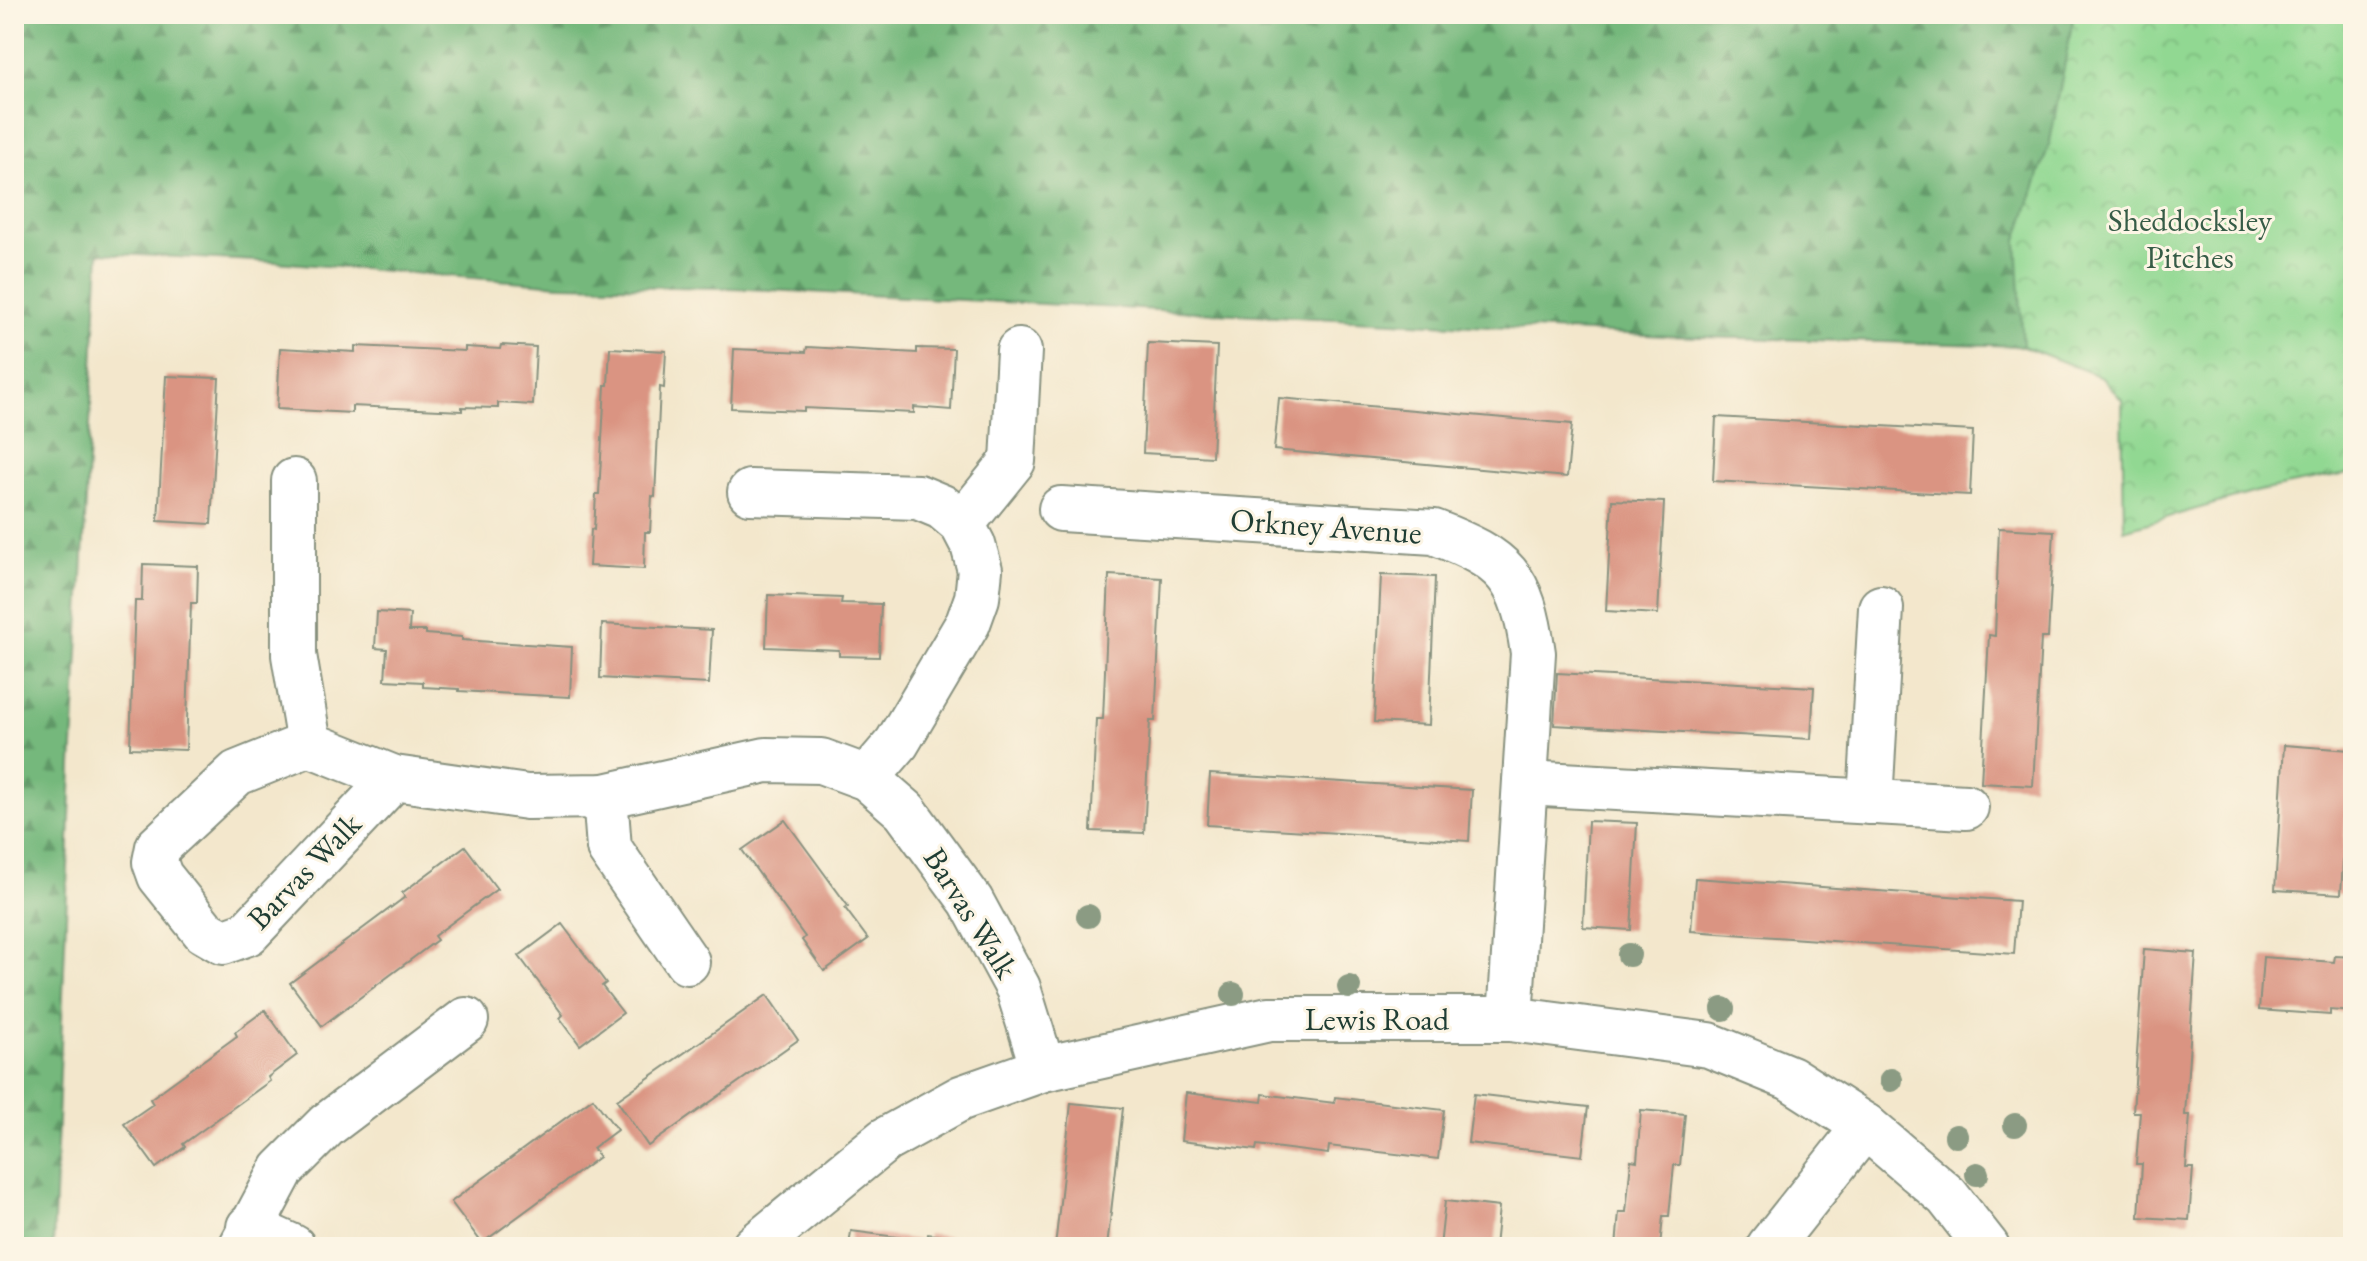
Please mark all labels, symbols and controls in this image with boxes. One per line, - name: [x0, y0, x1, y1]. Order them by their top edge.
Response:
- park label: Sheddocksley Pitches: [2108, 199, 2273, 278]
- street label: Orkney Avenue: [1229, 498, 1423, 554]
- street label: Barvas Walk: [238, 803, 371, 938]
- street label: Barvas Walk: [914, 840, 1028, 987]
- street label: Lewis Road: [1305, 998, 1450, 1040]

